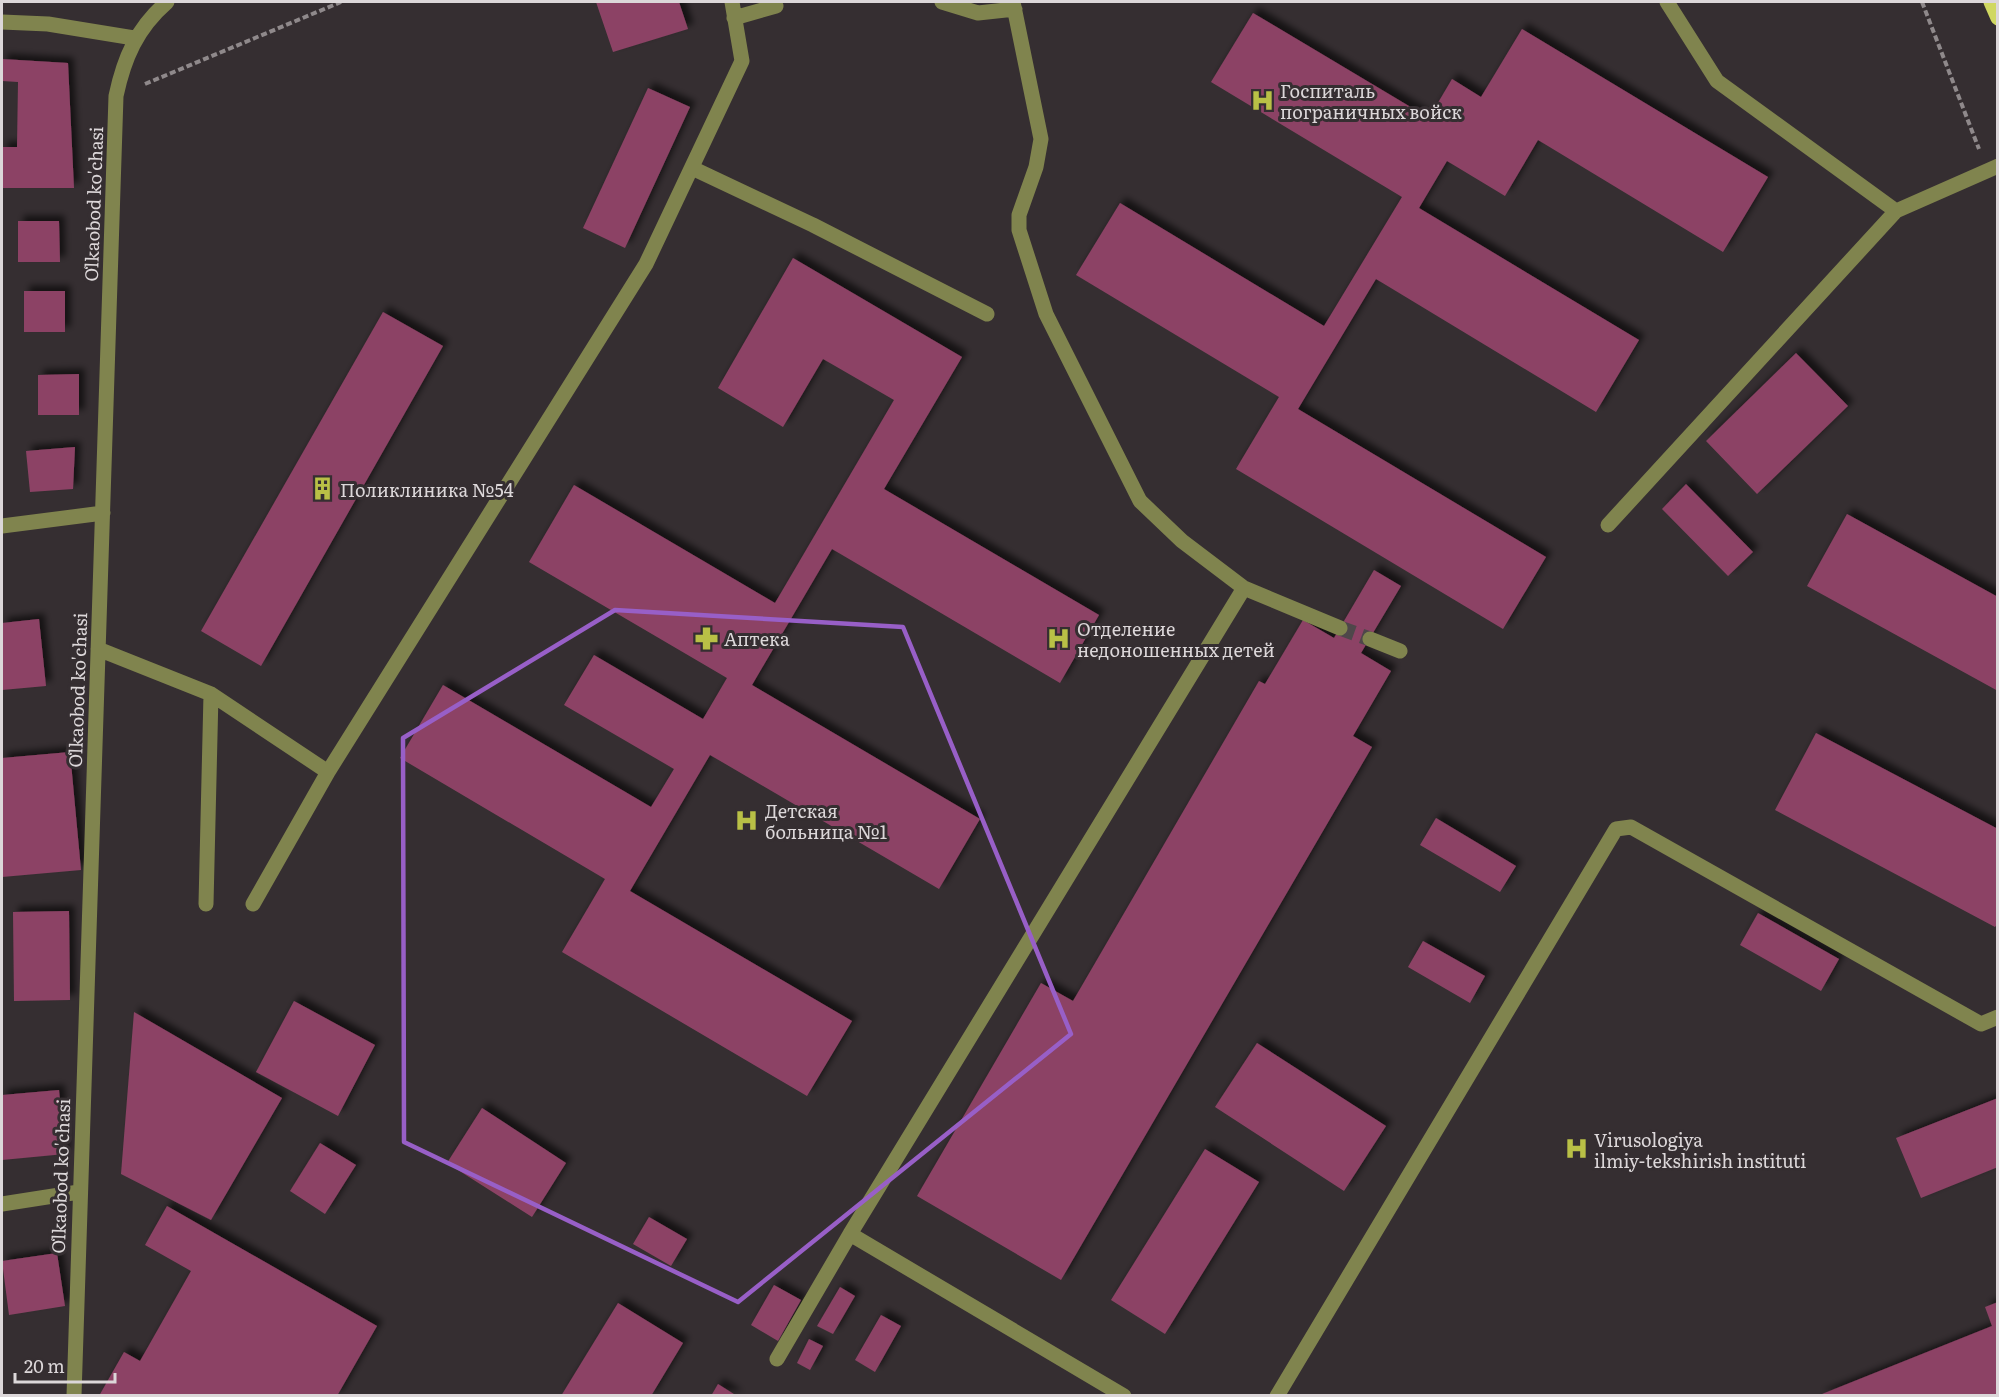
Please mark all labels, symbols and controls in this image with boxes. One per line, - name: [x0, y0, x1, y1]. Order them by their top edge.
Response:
- place label: Госпиталь пограничных войск: [1280, 77, 1462, 125]
- hospital icon: Госпиталь пограничных войск: [1249, 87, 1275, 113]
- street label: Oʻlkaobod ko'chasi: [77, 126, 109, 282]
- building icon: Поликлиника №54: [309, 476, 335, 502]
- place label: Поликлиника №54: [340, 476, 514, 503]
- street label: Oʻlkaobod ko'chasi: [61, 612, 93, 768]
- place label: Отделение недоношенных детей: [1077, 615, 1275, 663]
- pharmacy icon: Аптека: [693, 625, 719, 651]
- place label: Аптека: [724, 625, 790, 652]
- hospital icon: Отделение недоношенных детей: [1046, 625, 1072, 651]
- place label: Детская больница №1: [765, 797, 887, 845]
- hospital icon: Детская больница №1: [734, 807, 760, 833]
- street label: Oʻlkaobod ko'chasi: [44, 1098, 76, 1254]
- place label: Virusologiya ilmiy-tekshirish instituti: [1594, 1126, 1806, 1174]
- hospital icon: Virusologiya ilmiy-tekshirish instituti: [1563, 1136, 1589, 1162]
- scale bar: [15, 1346, 116, 1384]
- text: 20 m: [24, 1352, 65, 1379]

